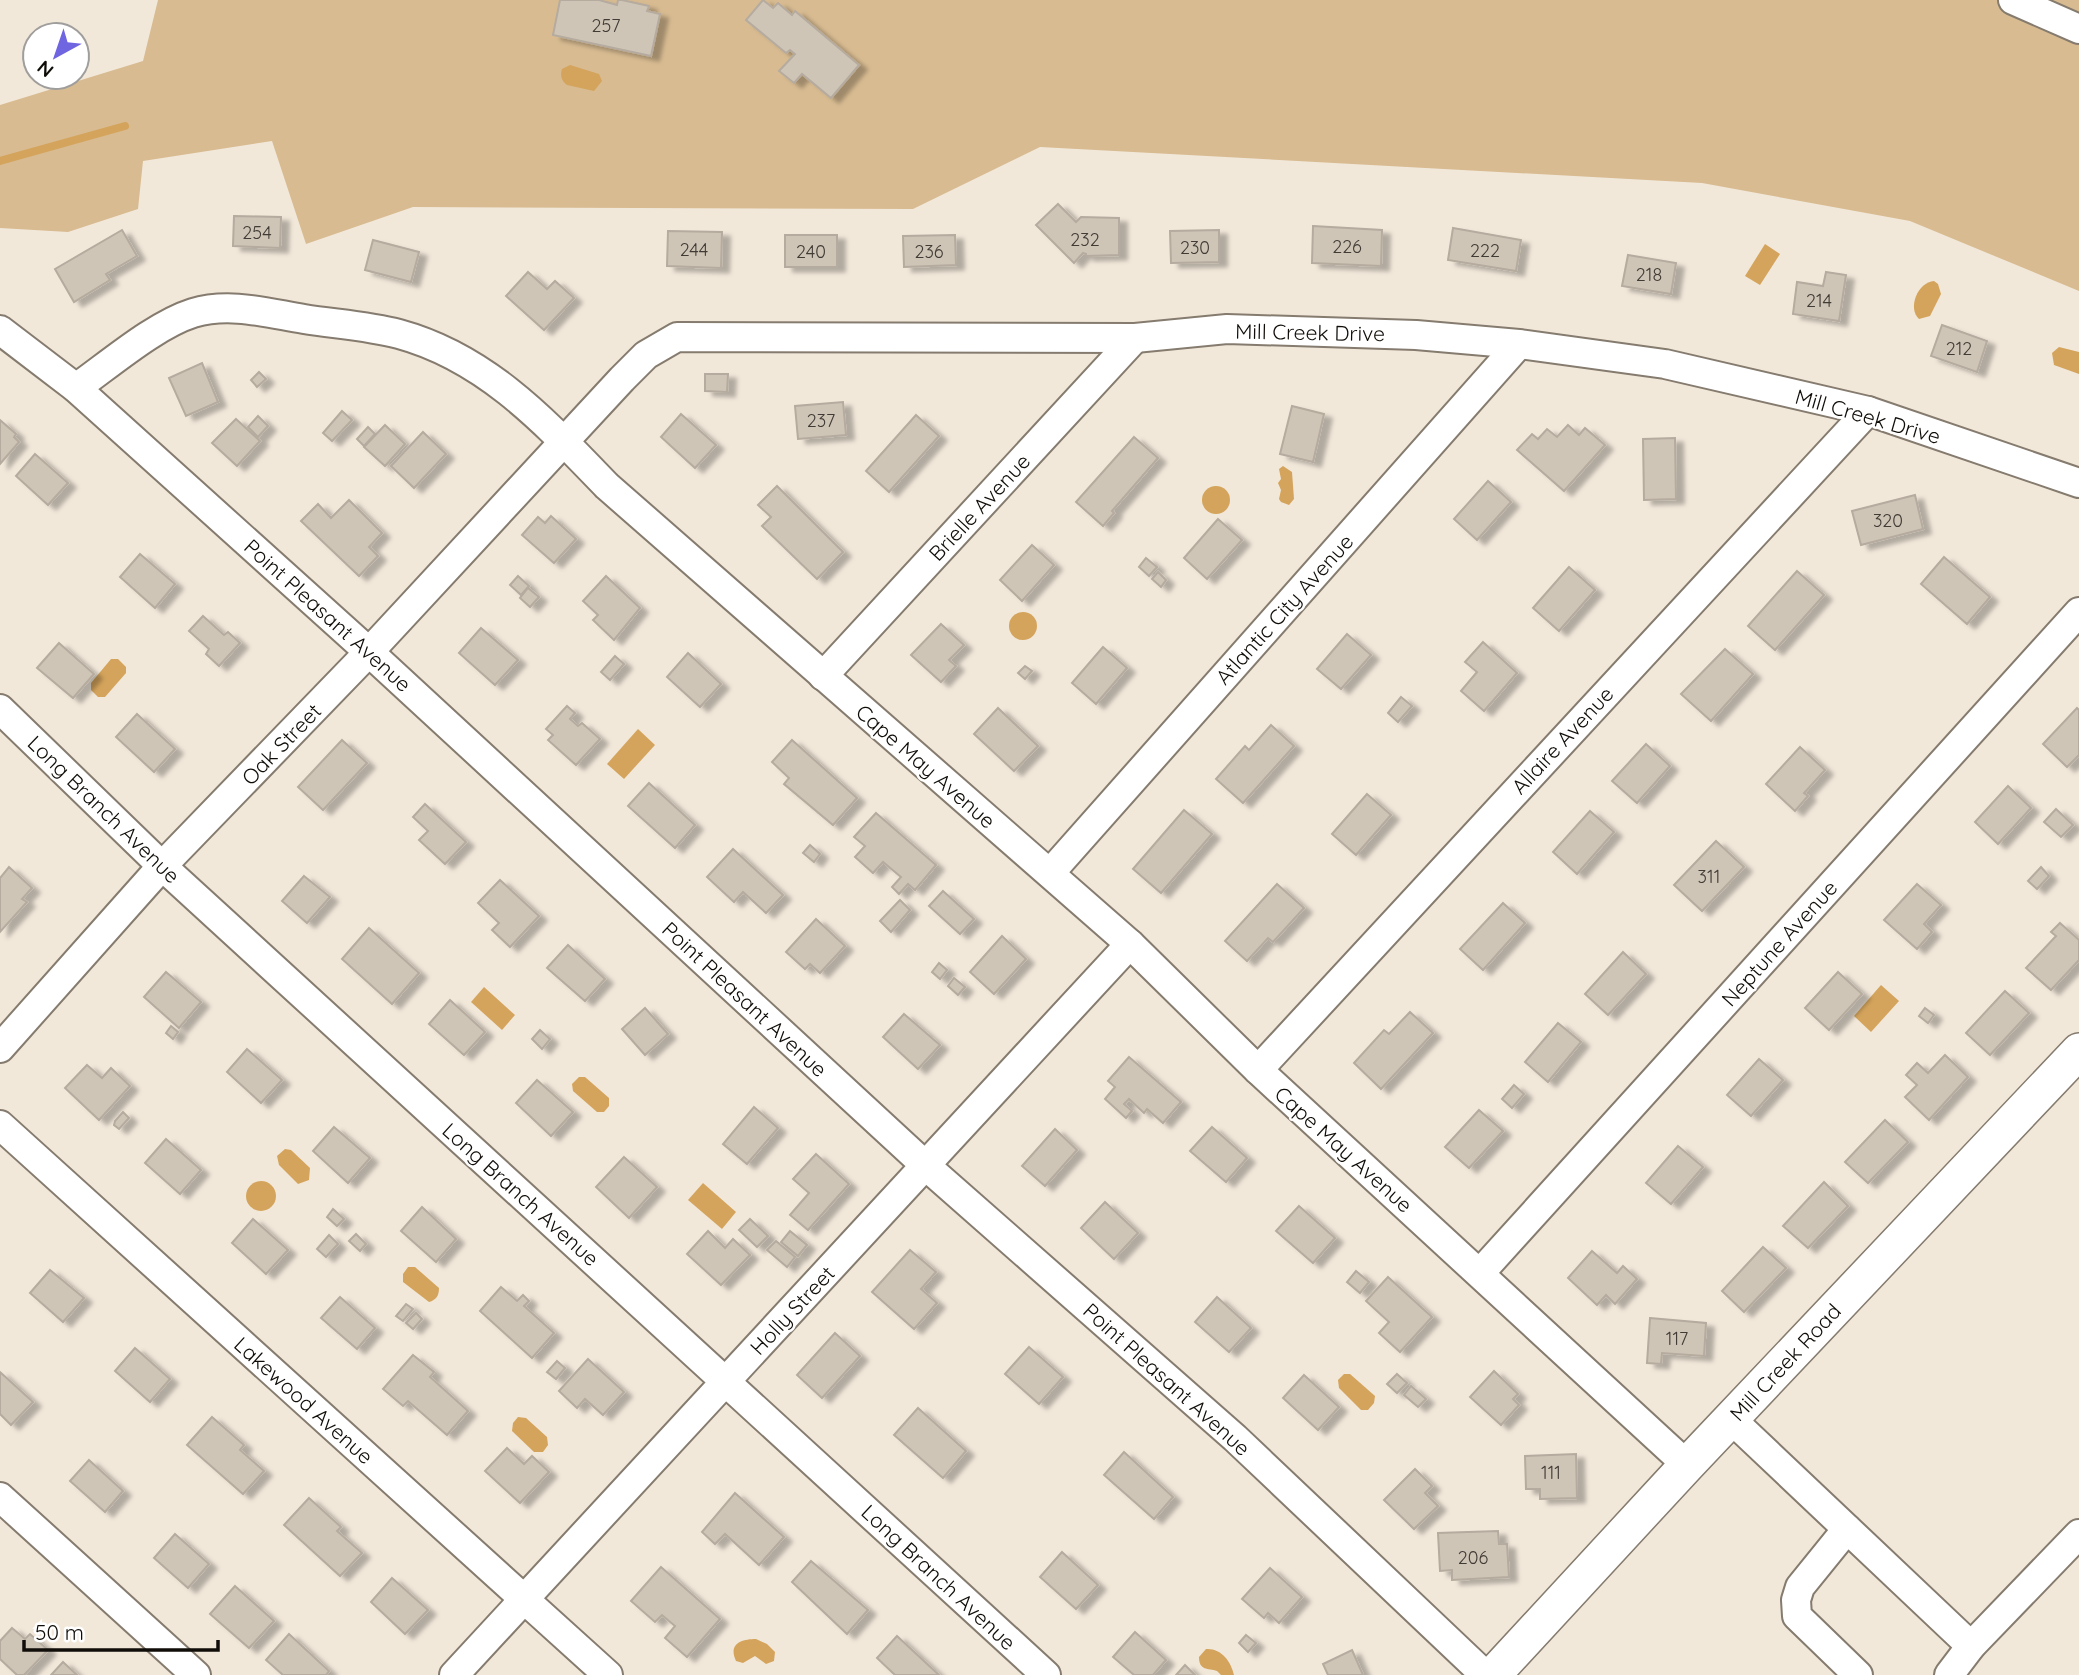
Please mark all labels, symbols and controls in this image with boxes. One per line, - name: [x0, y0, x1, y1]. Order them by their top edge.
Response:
- house number: 257: [591, 14, 621, 37]
- north arrow: [21, 21, 91, 91]
- text: N: [32, 55, 58, 83]
- house number: 254: [242, 221, 272, 244]
- house number: 232: [1070, 228, 1100, 251]
- house number: 226: [1332, 235, 1362, 258]
- house number: 230: [1180, 236, 1210, 259]
- house number: 244: [680, 238, 708, 261]
- house number: 222: [1470, 239, 1500, 262]
- house number: 240: [796, 240, 826, 263]
- house number: 236: [914, 240, 944, 263]
- house number: 218: [1636, 263, 1662, 286]
- house number: 214: [1806, 289, 1832, 312]
- street label: Mill Creek Drive: [1235, 318, 1385, 346]
- house number: 212: [1946, 337, 1972, 360]
- street label: Mill Creek Drive: [1792, 383, 1944, 449]
- house number: 237: [807, 409, 835, 432]
- street label: Brielle Avenue: [923, 448, 1035, 566]
- house number: 320: [1873, 509, 1903, 532]
- street label: Atlantic City Avenue: [1210, 528, 1358, 690]
- street label: Point Pleasant Avenue: [239, 533, 417, 697]
- street label: Allaire Avenue: [1506, 681, 1618, 799]
- street label: Oak Street: [236, 698, 326, 790]
- street label: Cape May Avenue: [851, 698, 1001, 834]
- street label: Long Branch Avenue: [22, 730, 186, 888]
- house number: 311: [1698, 865, 1720, 888]
- street label: Neptune Avenue: [1716, 875, 1842, 1011]
- street label: Point Pleasant Avenue: [657, 916, 833, 1082]
- street label: Cape May Avenue: [1270, 1080, 1418, 1218]
- street label: Long Branch Avenue: [437, 1117, 605, 1271]
- street label: Holly Street: [744, 1260, 840, 1360]
- street label: Point Pleasant Avenue: [1078, 1297, 1256, 1461]
- street label: Mill Creek Road: [1724, 1298, 1846, 1426]
- house number: 117: [1666, 1327, 1688, 1350]
- street label: Lakewood Avenue: [229, 1331, 379, 1469]
- house number: 111: [1541, 1461, 1561, 1484]
- street label: Long Branch Avenue: [856, 1499, 1022, 1655]
- house number: 206: [1458, 1546, 1488, 1569]
- scale bar: [24, 1608, 219, 1652]
- text: 50 m: [35, 1619, 84, 1645]

